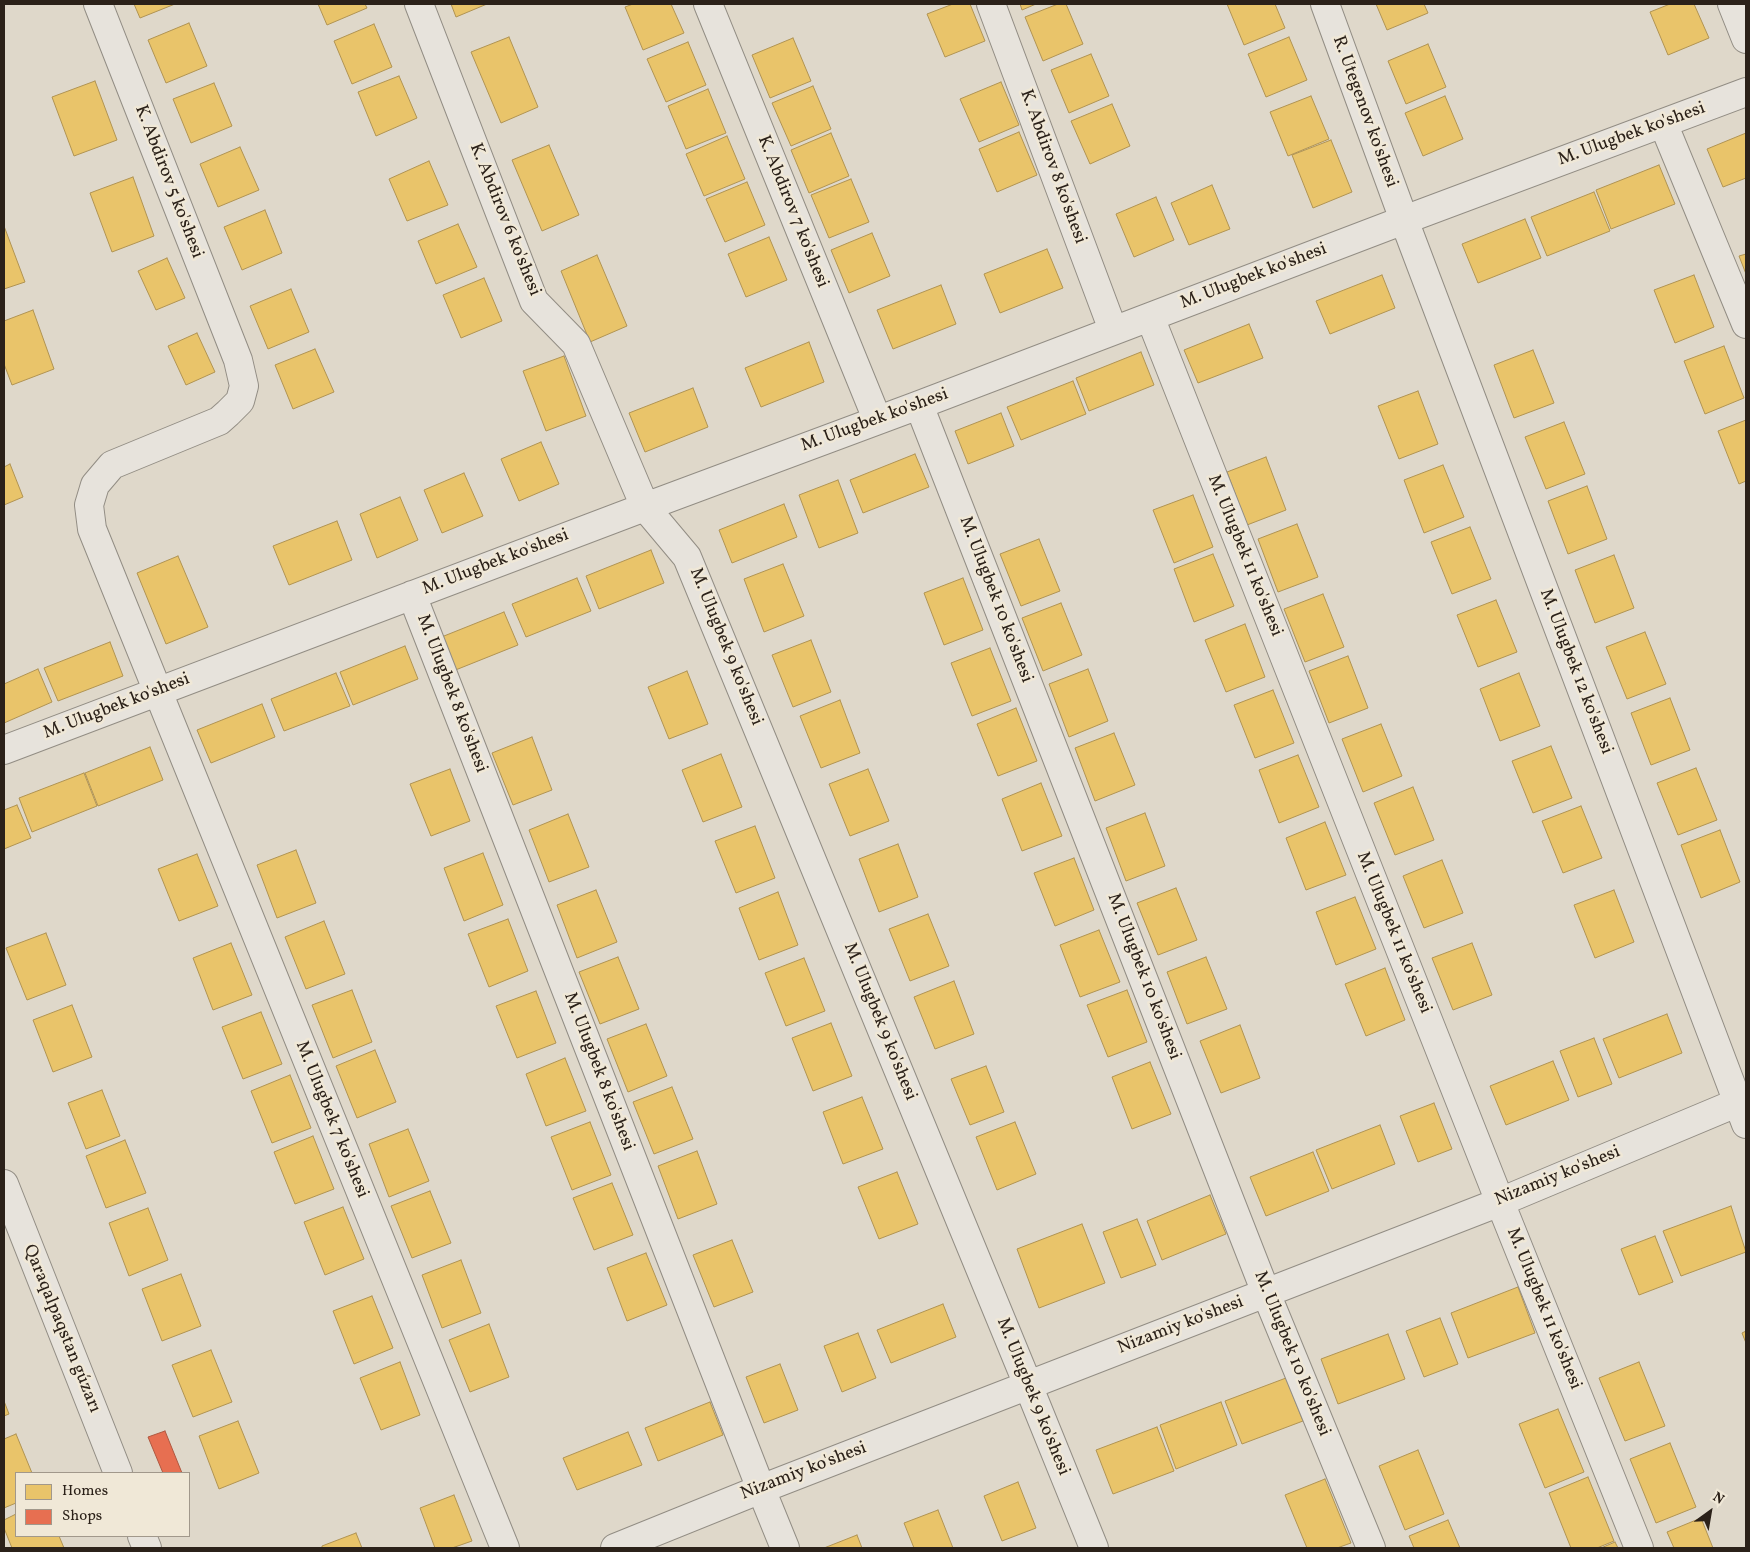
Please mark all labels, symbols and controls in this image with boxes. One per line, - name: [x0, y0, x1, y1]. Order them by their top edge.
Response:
- street label: R. Utegenov ko'shesi: [1327, 33, 1401, 191]
- street label: K. Abdirov 8 ko'shesi: [1014, 87, 1090, 247]
- street label: M. Ulugbek ko'shesi: [1555, 98, 1709, 172]
- street label: K. Abdirov 5 ko'shesi: [129, 102, 207, 262]
- street label: K. Abdirov 7 ko'shesi: [752, 133, 832, 291]
- street label: K. Abdirov 6 ko'shesi: [464, 141, 544, 299]
- street label: M. Ulugbek ko'shesi: [1178, 239, 1330, 315]
- street label: M. Ulugbek ko'shesi: [798, 384, 952, 458]
- street label: M. Ulugbek 11 ko'shesi: [1202, 472, 1286, 640]
- street label: M. Ulugbek 10 ko'shesi: [953, 514, 1037, 686]
- street label: M. Ulugbek ko'shesi: [420, 525, 572, 601]
- street label: M. Ulugbek 9 ko'shesi: [684, 565, 766, 729]
- street label: M. Ulugbek 12 ko'shesi: [1533, 586, 1617, 758]
- street label: M. Ulugbek 8 ko'shesi: [411, 612, 491, 776]
- street label: M. Ulugbek ko'shesi: [41, 669, 193, 745]
- street label: M. Ulugbek 11 ko'shesi: [1351, 849, 1435, 1017]
- street label: M. Ulugbek 10 ko'shesi: [1101, 891, 1185, 1063]
- street label: M. Ulugbek 9 ko'shesi: [838, 940, 920, 1104]
- street label: M. Ulugbek 8 ko'shesi: [558, 990, 638, 1154]
- street label: M. Ulugbek 7 ko'shesi: [290, 1038, 372, 1202]
- street label: Nizamiy ko'shesi: [1492, 1142, 1624, 1212]
- street label: M. Ulugbek 11 ko'shesi: [1501, 1225, 1585, 1393]
- street label: Qaraqalpaqstan gúzarı: [17, 1242, 105, 1416]
- street label: M. Ulugbek 10 ko'shesi: [1248, 1268, 1334, 1440]
- street label: Nizamiy ko'shesi: [1115, 1292, 1247, 1360]
- street label: M. Ulugbek 9 ko'shesi: [991, 1315, 1073, 1479]
- street label: Nizamiy ko'shesi: [738, 1438, 870, 1506]
- legend: [15, 1472, 190, 1537]
- text: Homes: [62, 1481, 108, 1502]
- north arrow: [1685, 1487, 1735, 1537]
- text: N: [1709, 1488, 1728, 1510]
- text: Shops: [62, 1506, 102, 1527]

